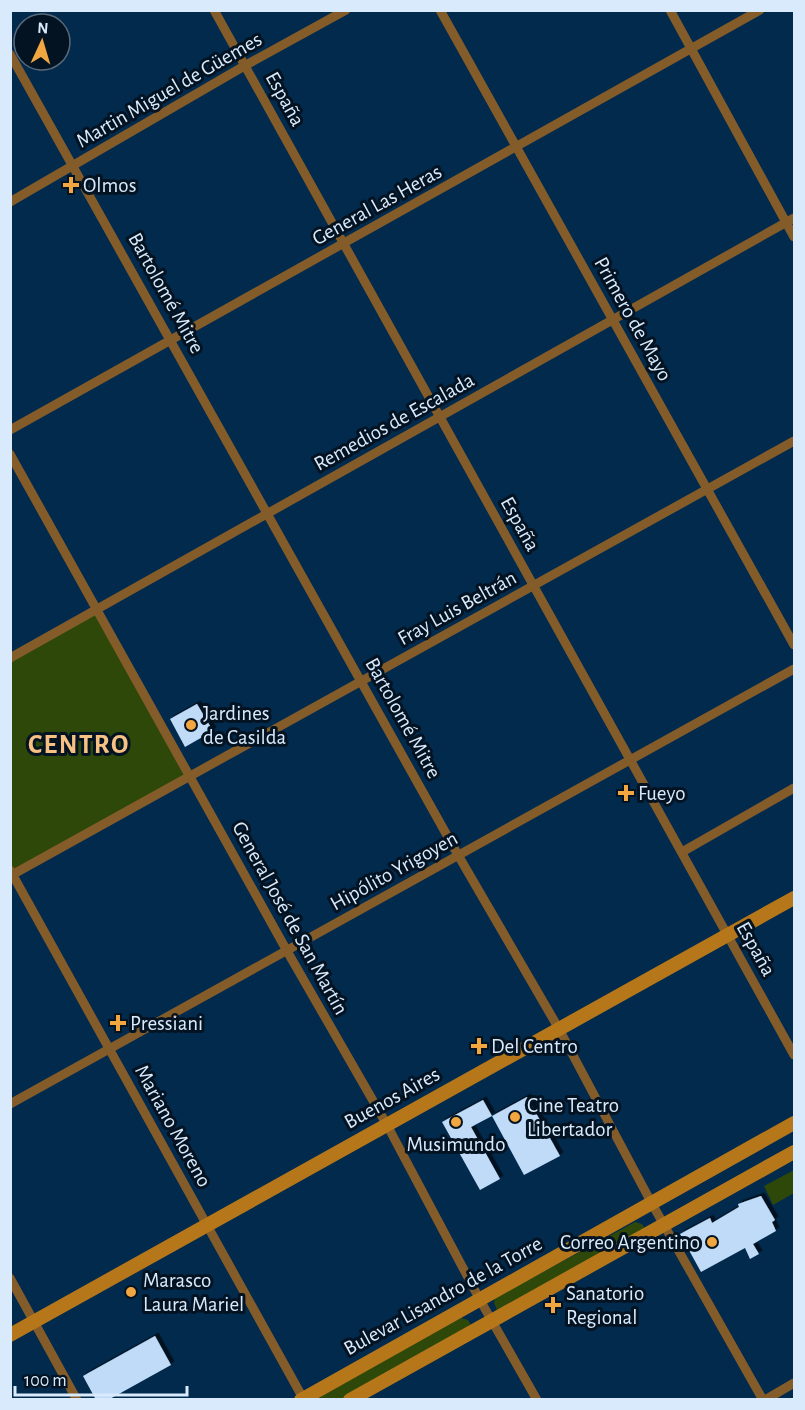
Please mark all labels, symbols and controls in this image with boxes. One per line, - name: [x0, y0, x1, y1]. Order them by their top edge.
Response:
- north arrow: [12, 12, 72, 72]
- text: N: [37, 20, 49, 36]
- street label: Martin Miguel de Güemes: [73, 28, 265, 152]
- street label: España: [262, 68, 309, 130]
- street label: General Las Heras: [309, 161, 445, 249]
- place label: Olmos: [83, 175, 136, 196]
- marker: Olmos: [64, 178, 78, 192]
- street label: Bartolomé Mitre: [124, 229, 208, 357]
- street label: Primero de Mayo: [590, 253, 676, 385]
- street label: Remedios de Escalada: [310, 369, 478, 475]
- street label: España: [497, 493, 544, 555]
- street label: Fray Luis Beltrán: [394, 567, 520, 649]
- street label: Bartolomé Mitre: [361, 654, 445, 782]
- place label: Jardines de Casilda: [203, 703, 287, 748]
- marker: Jardines de Casilda: [184, 718, 198, 732]
- district label: CENTRO: [28, 731, 130, 758]
- place label: Fueyo: [638, 783, 685, 804]
- marker: Fueyo: [619, 786, 633, 800]
- street label: General José de San Martín: [228, 818, 352, 1018]
- street label: Hipólito Yrigoyen: [327, 827, 461, 915]
- street label: España: [733, 918, 780, 980]
- place label: Pressiani: [130, 1013, 203, 1034]
- marker: Pressiani: [111, 1016, 125, 1030]
- place label: Del Centro: [491, 1036, 578, 1057]
- marker: Del Centro: [472, 1039, 486, 1053]
- street label: Mariano Moreno: [131, 1062, 215, 1190]
- street label: Buenos Aires: [341, 1063, 443, 1133]
- place label: Cine Teatro Libertador: [527, 1095, 619, 1140]
- marker: Cine Teatro Libertador: [508, 1110, 522, 1124]
- marker: Musimundo: [449, 1115, 463, 1129]
- place label: Musimundo: [406, 1134, 506, 1155]
- place label: Correo Argentino: [560, 1232, 700, 1253]
- street label: Bulevar Lisandro de la Torre: [340, 1233, 546, 1359]
- marker: Correo Argentino: [705, 1235, 719, 1249]
- place label: Marasco Laura Mariel: [143, 1270, 244, 1315]
- place label: Sanatorio Regional: [566, 1283, 644, 1328]
- marker: Marasco Laura Mariel: [124, 1285, 138, 1299]
- marker: Sanatorio Regional: [544, 1296, 562, 1314]
- scale bar: [15, 1359, 188, 1397]
- text: 100 m: [24, 1372, 67, 1390]

